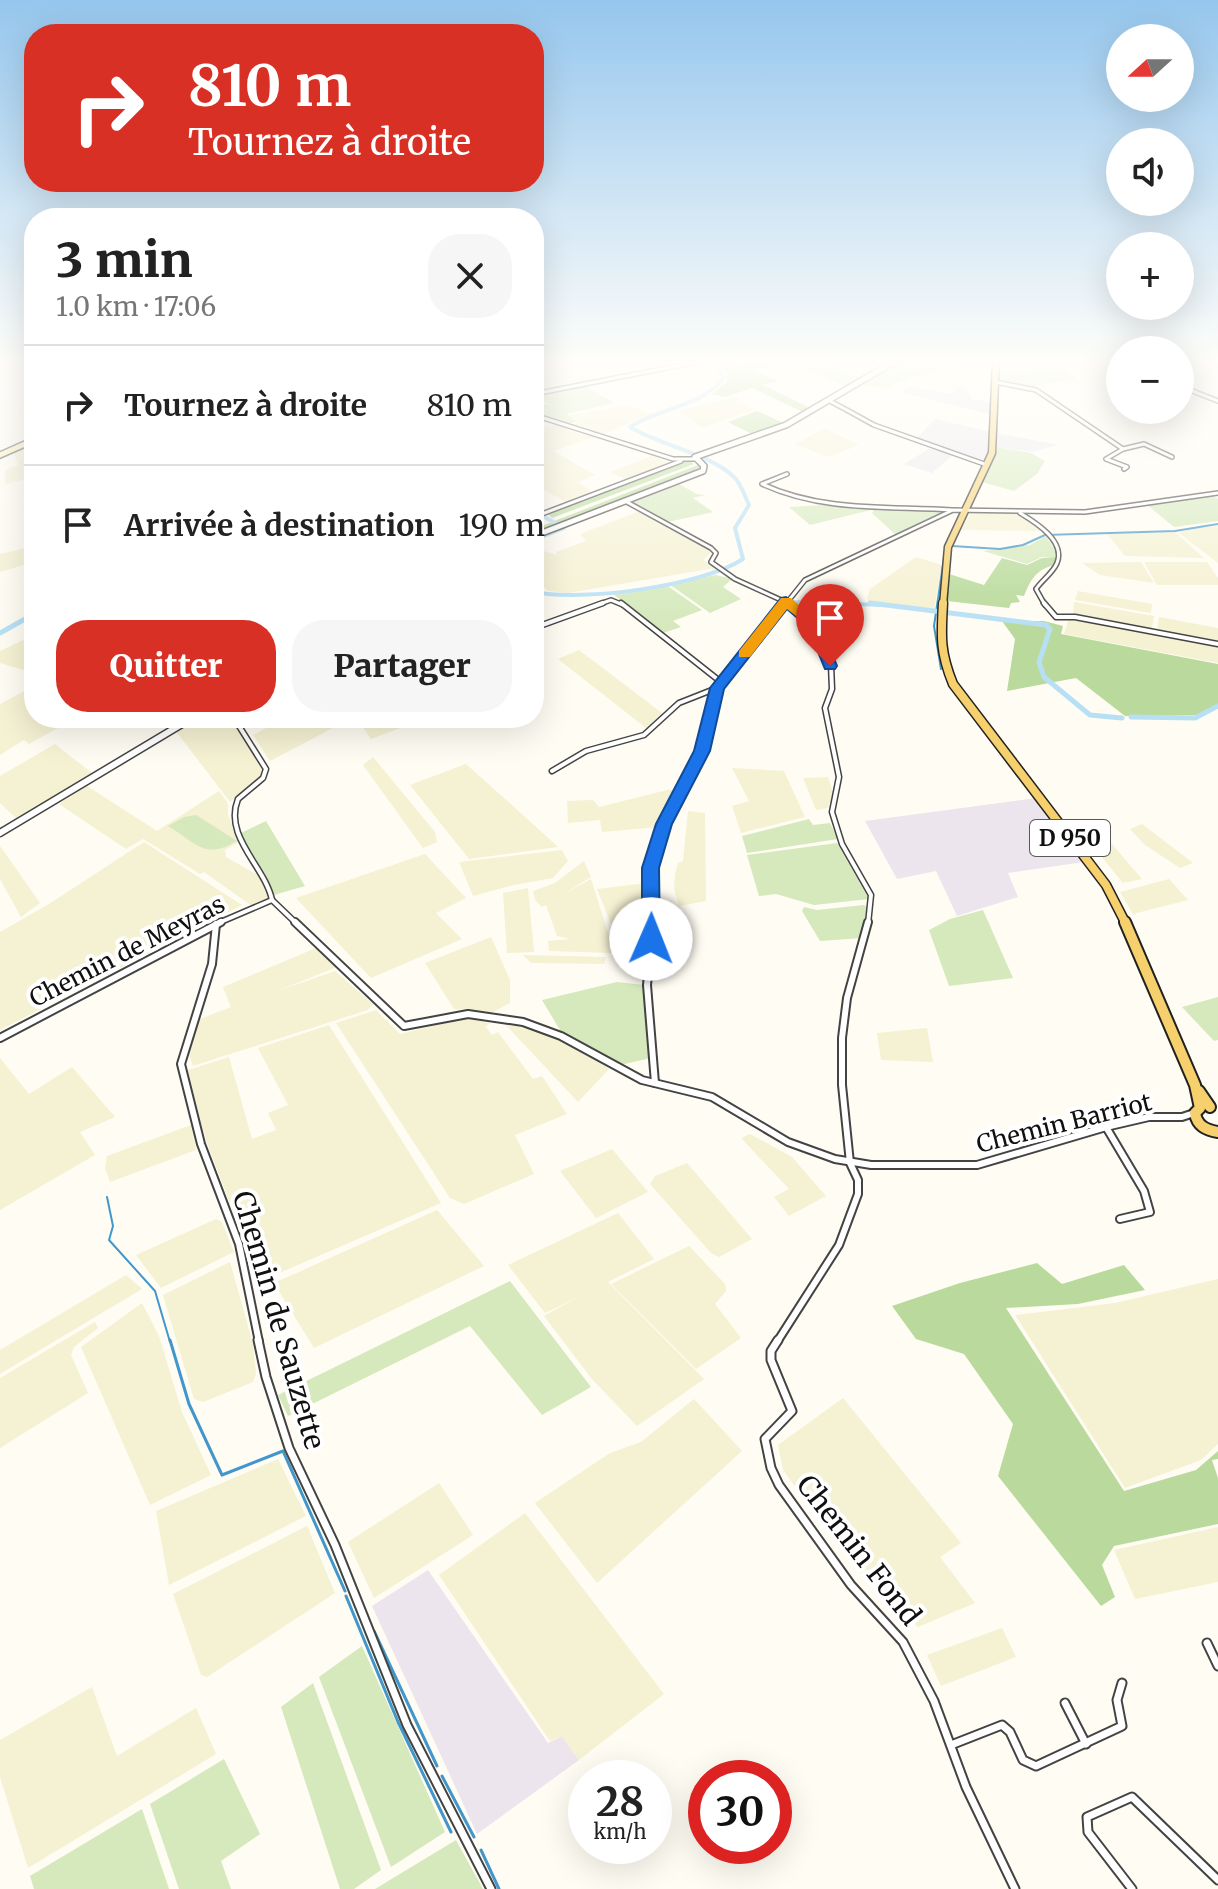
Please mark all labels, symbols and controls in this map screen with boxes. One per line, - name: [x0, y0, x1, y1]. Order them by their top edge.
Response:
- north arrow: [1106, 24, 1194, 112]
- map controls: [1106, 24, 1194, 424]
- text: 810 m: [188, 51, 351, 121]
- icon: right: [56, 56, 160, 160]
- text: Tournez à droite: [188, 120, 471, 165]
- button: sound: [1106, 128, 1194, 216]
- text: 3 min: [56, 230, 193, 290]
- button: +: [1106, 232, 1194, 320]
- button: close: [428, 234, 512, 318]
- text: 1.0 km · 17:06: [56, 290, 216, 323]
- button: −: [1106, 336, 1194, 424]
- icon: right: [56, 383, 100, 427]
- text: Tournez à droite: [124, 386, 367, 424]
- text: 810 m: [427, 386, 512, 424]
- icon: arrive: [56, 503, 100, 547]
- text: Arrivée à destination: [124, 506, 434, 544]
- text: 190 m: [458, 506, 545, 544]
- pin: [796, 584, 864, 666]
- icon: arrive: [808, 596, 852, 640]
- button: Quitter: [56, 620, 276, 712]
- button: Partager: [292, 620, 512, 712]
- road number: D 950: [1030, 820, 1110, 856]
- street label: Chemin de Meyras: [24, 888, 230, 1014]
- position arrow: [609, 897, 693, 981]
- street label: Chemin Barriot: [973, 1086, 1155, 1160]
- street label: Chemin de Sauzette: [225, 1187, 333, 1453]
- street label: Chemin Fond: [789, 1468, 929, 1633]
- speed limit sign: 30: [688, 1760, 792, 1864]
- text: 28: [596, 1777, 644, 1827]
- text: km/h: [594, 1819, 646, 1844]

